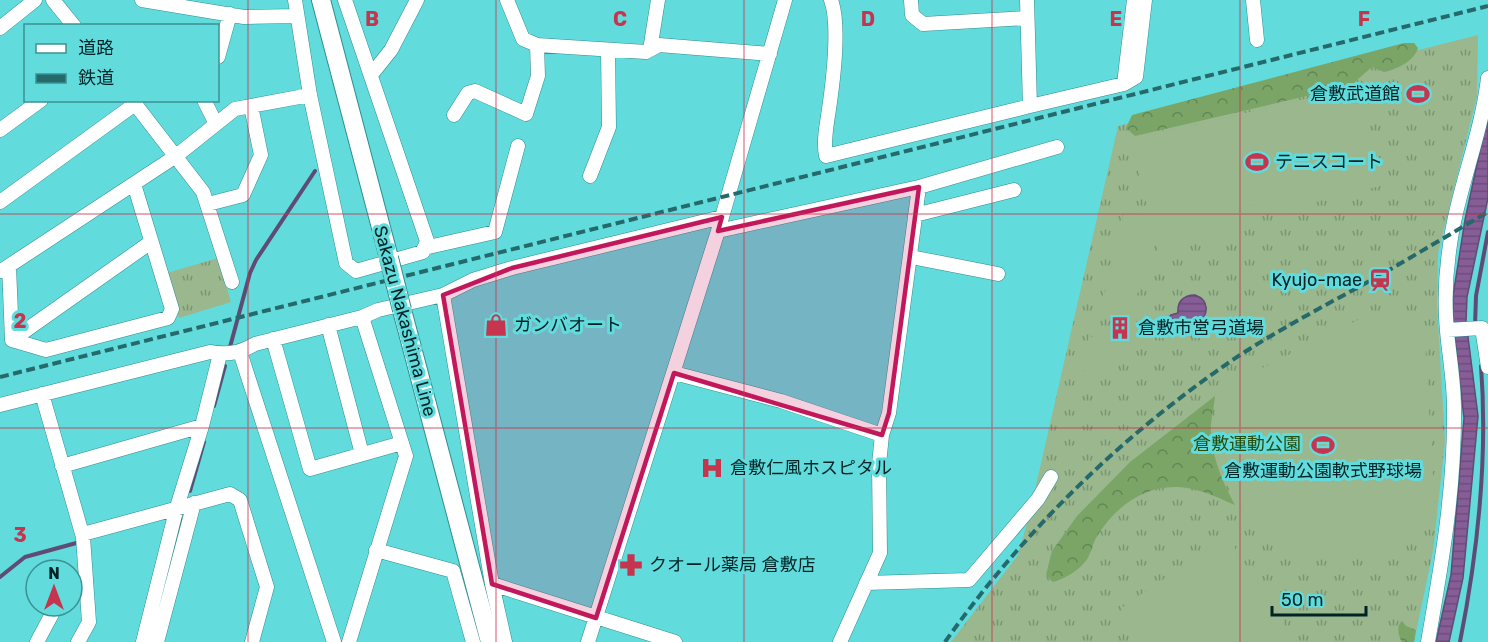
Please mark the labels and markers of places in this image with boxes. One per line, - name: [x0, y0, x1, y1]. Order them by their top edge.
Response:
- sports icon: 倉敷武道館: [1405, 81, 1431, 107]
- place label: 倉敷武道館: [1310, 83, 1400, 105]
- sports icon: テニスコート: [1244, 149, 1270, 175]
- place label: テニスコート: [1275, 151, 1383, 173]
- station icon: Kyujo-mae: [1367, 267, 1393, 293]
- place label: Kyujo-mae: [1272, 269, 1362, 291]
- shop icon: ガンバオート: [483, 312, 509, 338]
- place label: ガンバオート: [514, 314, 622, 336]
- building icon: 倉敷市営弓道場: [1107, 315, 1133, 341]
- place label: 倉敷市営弓道場: [1138, 317, 1264, 339]
- sports icon: 倉敷運動公園軟式野球場: [1310, 432, 1336, 458]
- hospital icon: 倉敷仁風ホスピタル: [699, 455, 725, 481]
- place label: 倉敷仁風ホスピタル: [730, 457, 892, 479]
- place label: 倉敷運動公園軟式野球場: [1224, 460, 1422, 482]
- pharmacy icon: クオール薬局 倉敷店: [618, 552, 644, 578]
- place label: クオール薬局 倉敷店: [649, 554, 815, 576]

